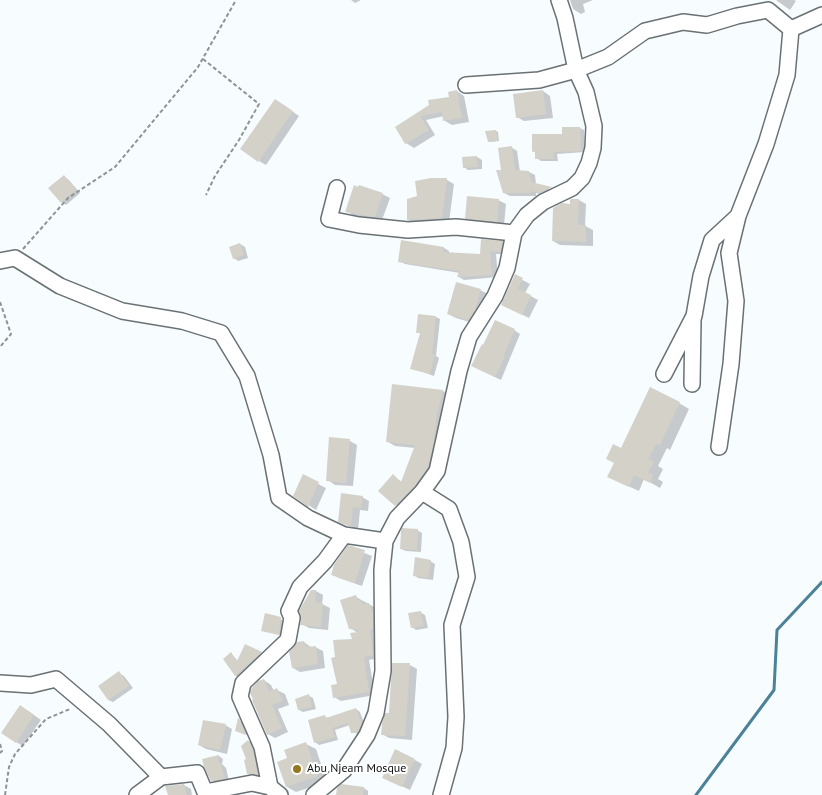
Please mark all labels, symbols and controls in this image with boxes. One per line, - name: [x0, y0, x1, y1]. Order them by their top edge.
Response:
- place label: Abu Njeam Mosque: [307, 762, 406, 776]
- marker: Abu Njeam Mosque: [291, 763, 303, 775]

